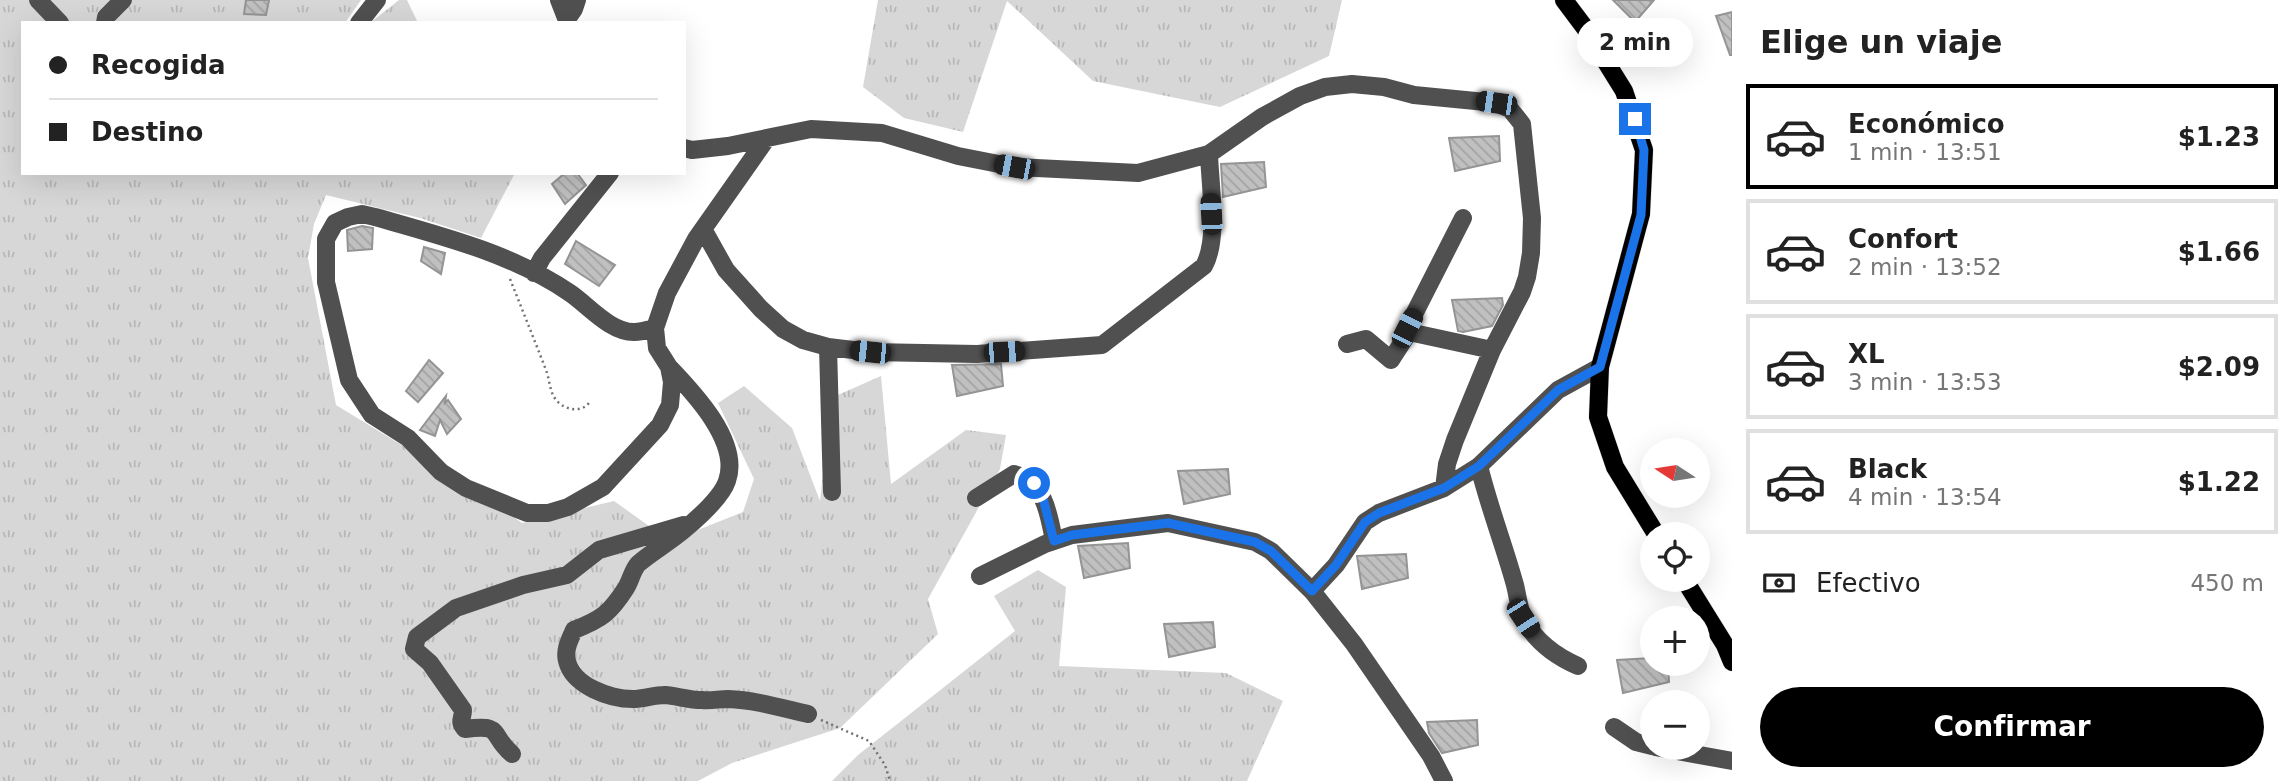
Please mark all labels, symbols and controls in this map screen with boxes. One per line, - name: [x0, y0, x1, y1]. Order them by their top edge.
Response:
- callout: 2 min: [1577, 18, 1693, 66]
- text: Elige un viaje: [1760, 23, 2002, 61]
- text: 2 min: [1599, 29, 1671, 55]
- text: Recogida: [91, 50, 226, 80]
- car: [1474, 90, 1519, 116]
- route end: [1619, 103, 1651, 135]
- icon: car: [1764, 105, 1827, 168]
- text: Económico: [1848, 109, 2005, 139]
- text: Destino: [91, 117, 203, 147]
- text: $1.23: [2178, 122, 2260, 152]
- text: 1 min · 13:51: [1848, 139, 2002, 165]
- car: [992, 153, 1037, 181]
- car: [1200, 192, 1223, 236]
- icon: car: [1764, 220, 1827, 283]
- text: Confort: [1848, 224, 1958, 254]
- text: $1.66: [2178, 237, 2260, 267]
- text: 2 min · 13:52: [1848, 254, 2002, 280]
- car: [1389, 305, 1426, 351]
- icon: car: [1764, 335, 1827, 398]
- car: [849, 339, 892, 365]
- text: XL: [1848, 339, 1885, 369]
- car: [983, 340, 1026, 364]
- text: $2.09: [2178, 352, 2260, 382]
- text: 3 min · 13:53: [1848, 369, 2002, 395]
- north arrow: [1640, 438, 1710, 508]
- map controls: [1640, 438, 1710, 760]
- icon: car: [1764, 450, 1827, 513]
- text: Black: [1848, 454, 1927, 484]
- route start: [1018, 467, 1050, 499]
- text: $1.22: [2178, 467, 2260, 497]
- text: 4 min · 13:54: [1848, 484, 2002, 510]
- button: locate: [1640, 522, 1710, 592]
- icon: cash: [1760, 564, 1798, 602]
- text: Efectivo: [1816, 568, 1921, 598]
- text: 450 m: [2190, 570, 2264, 596]
- car: [1503, 595, 1544, 641]
- button: +: [1640, 606, 1710, 676]
- button: Confirmar: [1760, 687, 2264, 767]
- button: −: [1640, 690, 1710, 760]

